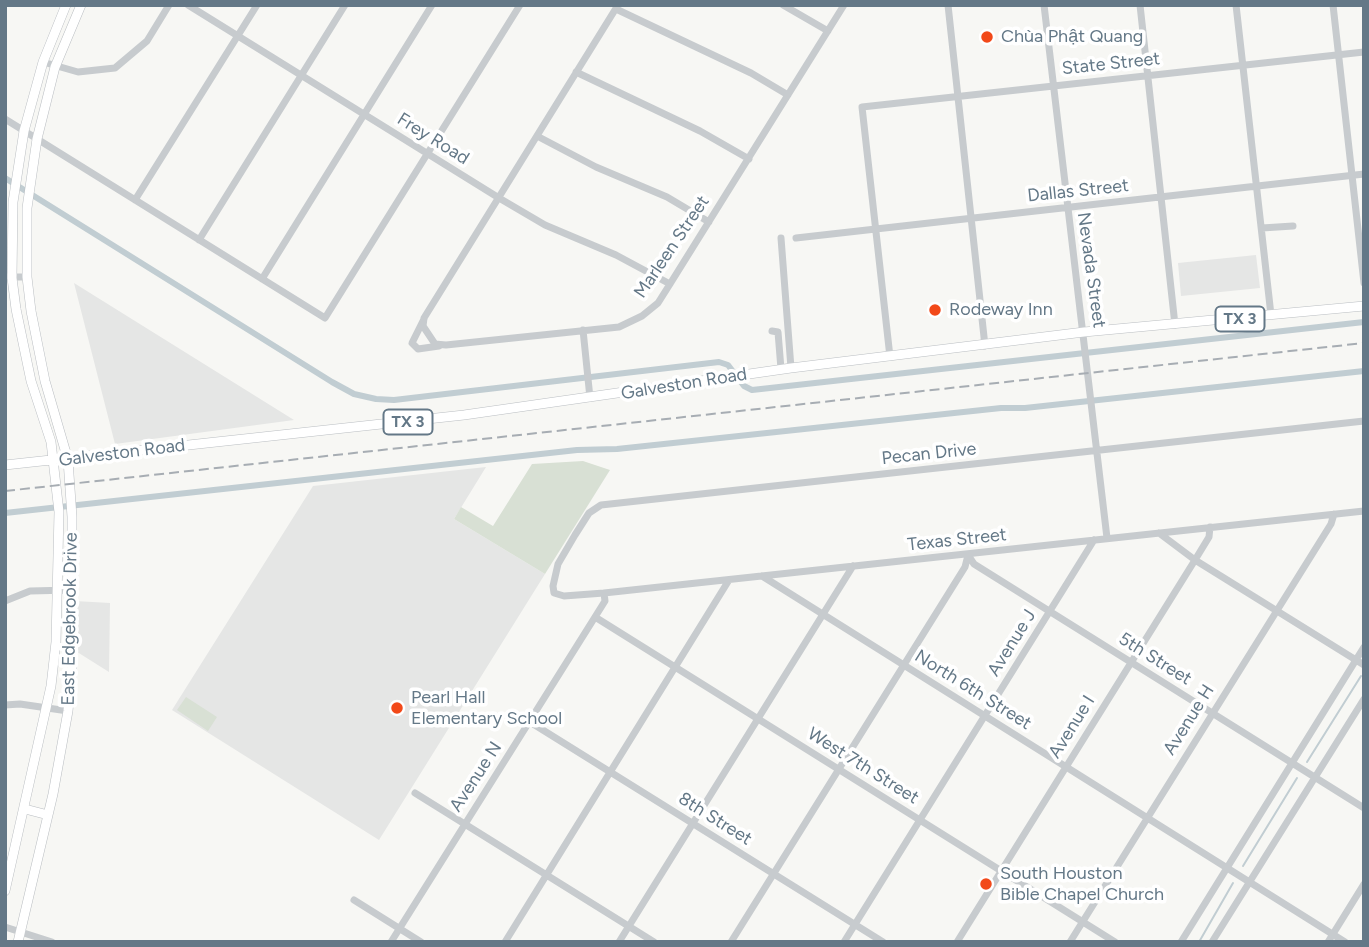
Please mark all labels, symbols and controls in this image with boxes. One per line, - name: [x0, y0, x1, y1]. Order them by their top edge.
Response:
- place label: Chùa Phật Quang: [1001, 26, 1143, 48]
- marker: Chùa Phật Quang: [979, 29, 995, 45]
- street label: State Street: [1061, 48, 1161, 80]
- street label: Frey Road: [393, 108, 473, 170]
- street label: Dallas Street: [1026, 175, 1130, 207]
- street label: Marleen Street: [630, 192, 714, 302]
- street label: Nevada Street: [1072, 211, 1110, 329]
- place label: Rodeway Inn: [949, 299, 1053, 321]
- marker: Rodeway Inn: [927, 302, 943, 318]
- road number: TX 3: [1216, 306, 1264, 332]
- street label: Galveston Road: [619, 363, 749, 405]
- road number: TX 3: [384, 410, 432, 434]
- street label: Galveston Road: [58, 435, 186, 471]
- street label: Pecan Drive: [881, 438, 977, 470]
- street label: Texas Street: [906, 524, 1008, 556]
- street label: East Edgebrook Drive: [58, 532, 82, 706]
- street label: Avenue J: [983, 606, 1041, 680]
- street label: 5th Street: [1114, 628, 1196, 690]
- street label: North 6th Street: [911, 645, 1035, 735]
- street label: Avenue H: [1159, 681, 1219, 759]
- place label: Pearl Hall Elementary School: [411, 687, 562, 730]
- street label: Avenue I: [1044, 692, 1100, 762]
- marker: Pearl Hall Elementary School: [389, 700, 405, 716]
- street label: West 7th Street: [803, 723, 923, 809]
- street label: Avenue N: [445, 738, 507, 816]
- street label: 8th Street: [674, 788, 756, 850]
- place label: South Houston Bible Chapel Church: [1000, 863, 1164, 906]
- marker: South Houston Bible Chapel Church: [978, 876, 994, 892]

